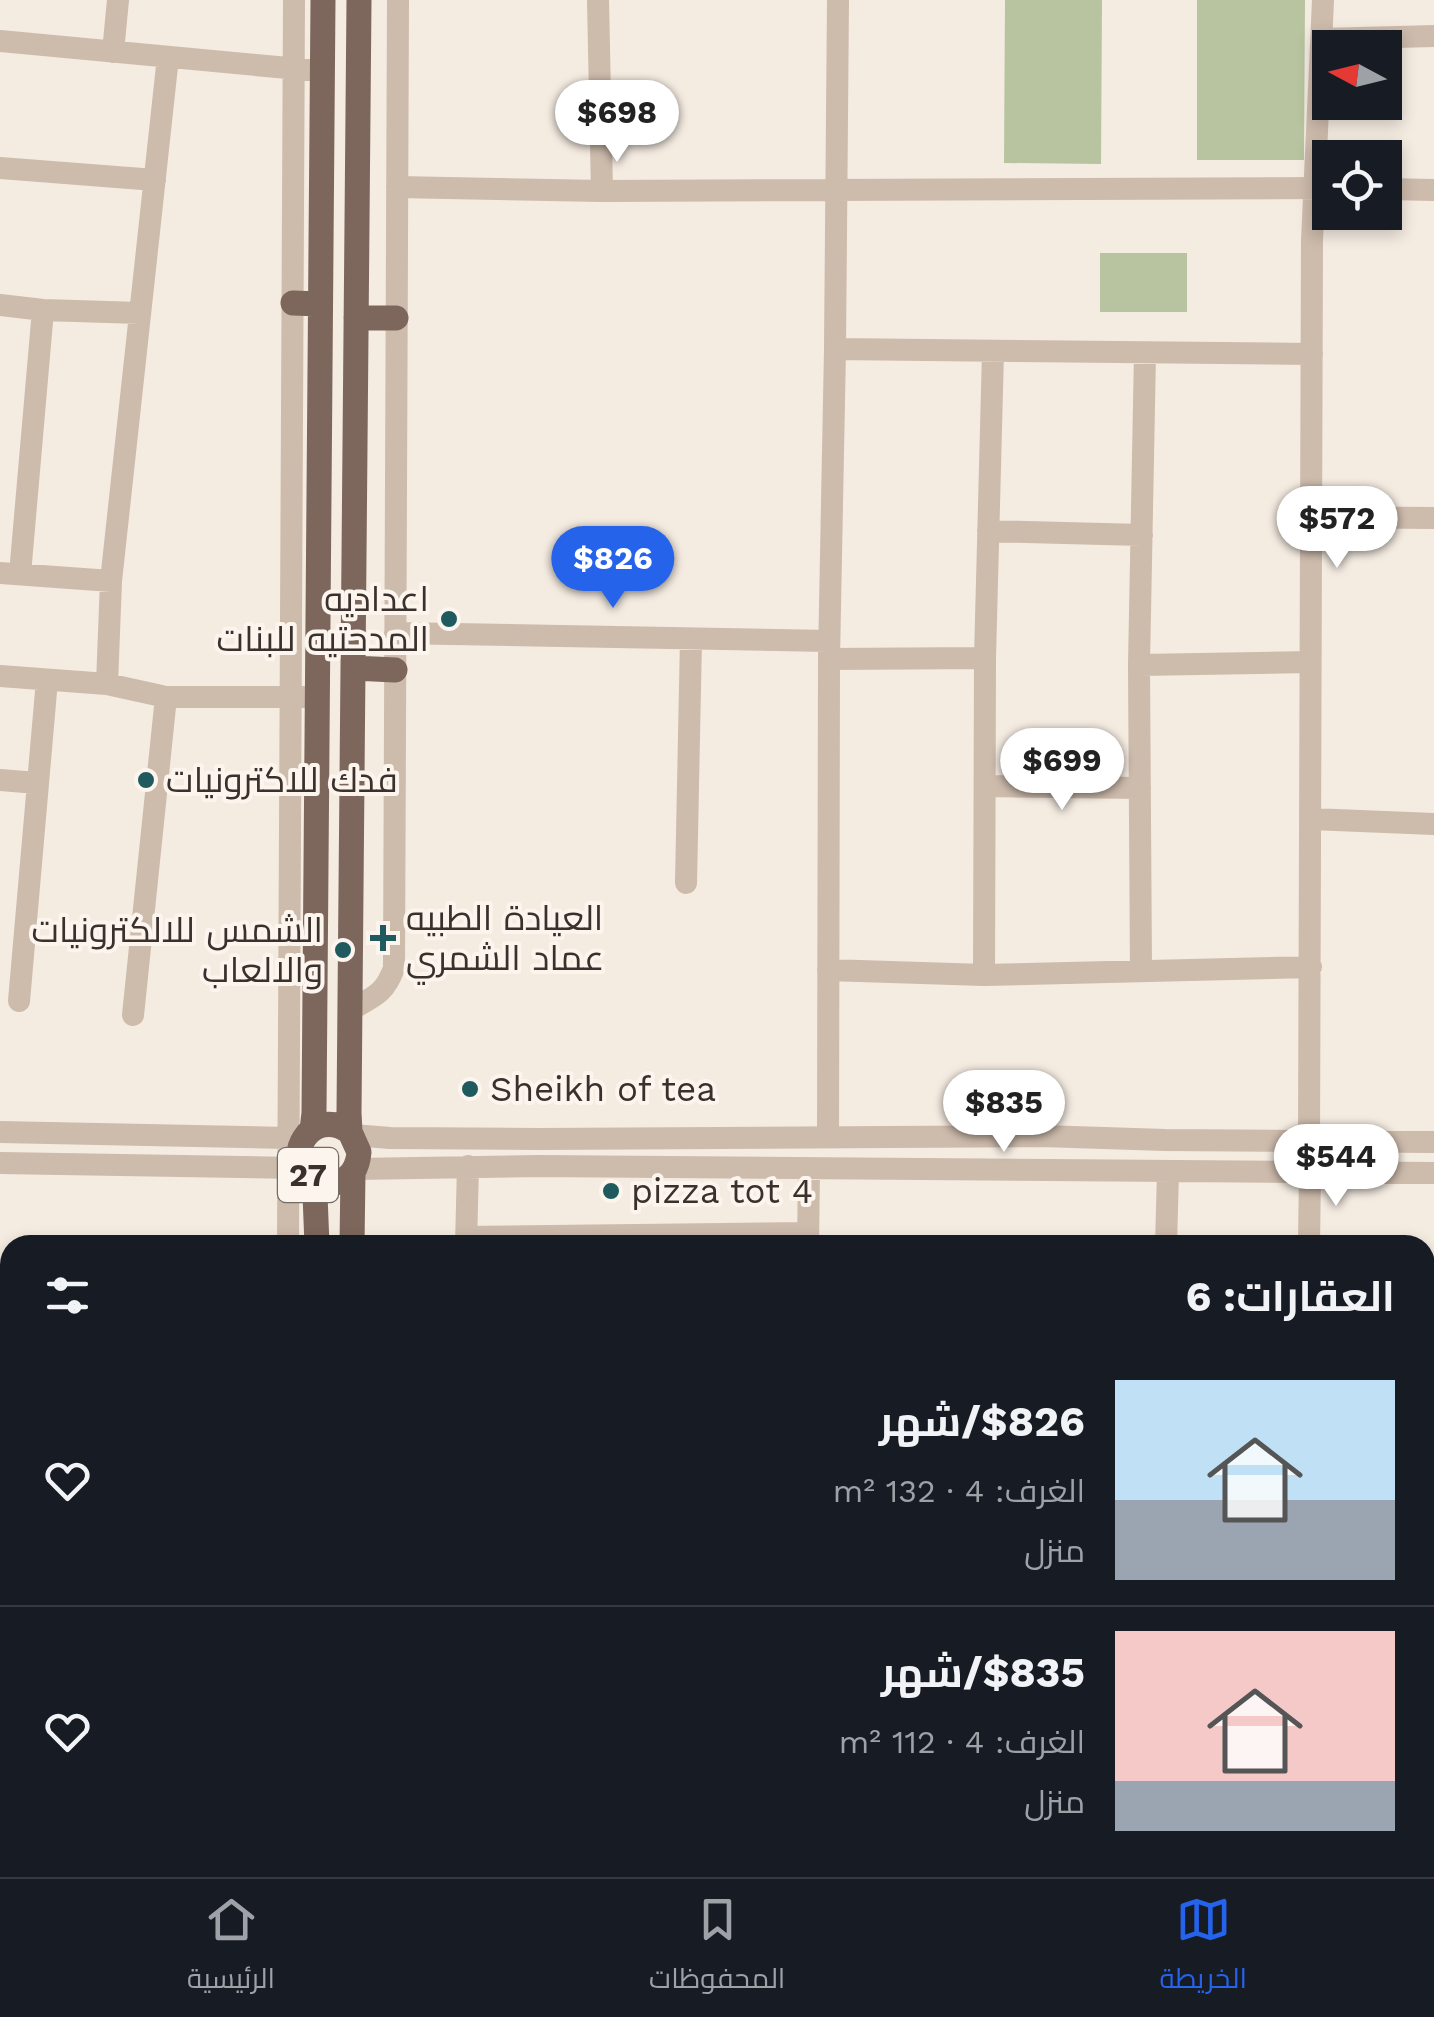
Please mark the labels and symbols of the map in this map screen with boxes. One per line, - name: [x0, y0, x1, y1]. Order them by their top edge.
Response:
- north arrow: [1312, 30, 1402, 120]
- pin: $698: [558, 80, 676, 165]
- pin: $572: [1278, 486, 1396, 571]
- pin: $826: [554, 526, 672, 611]
- place label: اعداديه المدحتيه للبنات: [217, 578, 429, 660]
- marker: اعداديه المدحتيه للبنات: [438, 608, 460, 630]
- pin: $699: [1003, 728, 1121, 813]
- place label: فدك للاكترونيات: [166, 759, 398, 801]
- marker: فدك للاكترونيات: [135, 769, 157, 791]
- place label: العيادة الطبيه عماد الشمري: [406, 897, 604, 985]
- place label: الشمس للالكترونيات والالعاب: [31, 909, 323, 991]
- marker: العيادة الطبيه عماد الشمري: [370, 925, 396, 951]
- marker: الشمس للالكترونيات والالعاب: [332, 939, 354, 961]
- place label: Sheikh of tea: [490, 1068, 716, 1110]
- pin: $835: [945, 1070, 1063, 1155]
- marker: Sheikh of tea: [459, 1078, 481, 1100]
- pin: $544: [1277, 1124, 1395, 1209]
- road number: 27: [278, 1148, 338, 1202]
- place label: pizza tot 4: [631, 1170, 813, 1212]
- marker: pizza tot 4: [600, 1180, 622, 1202]

